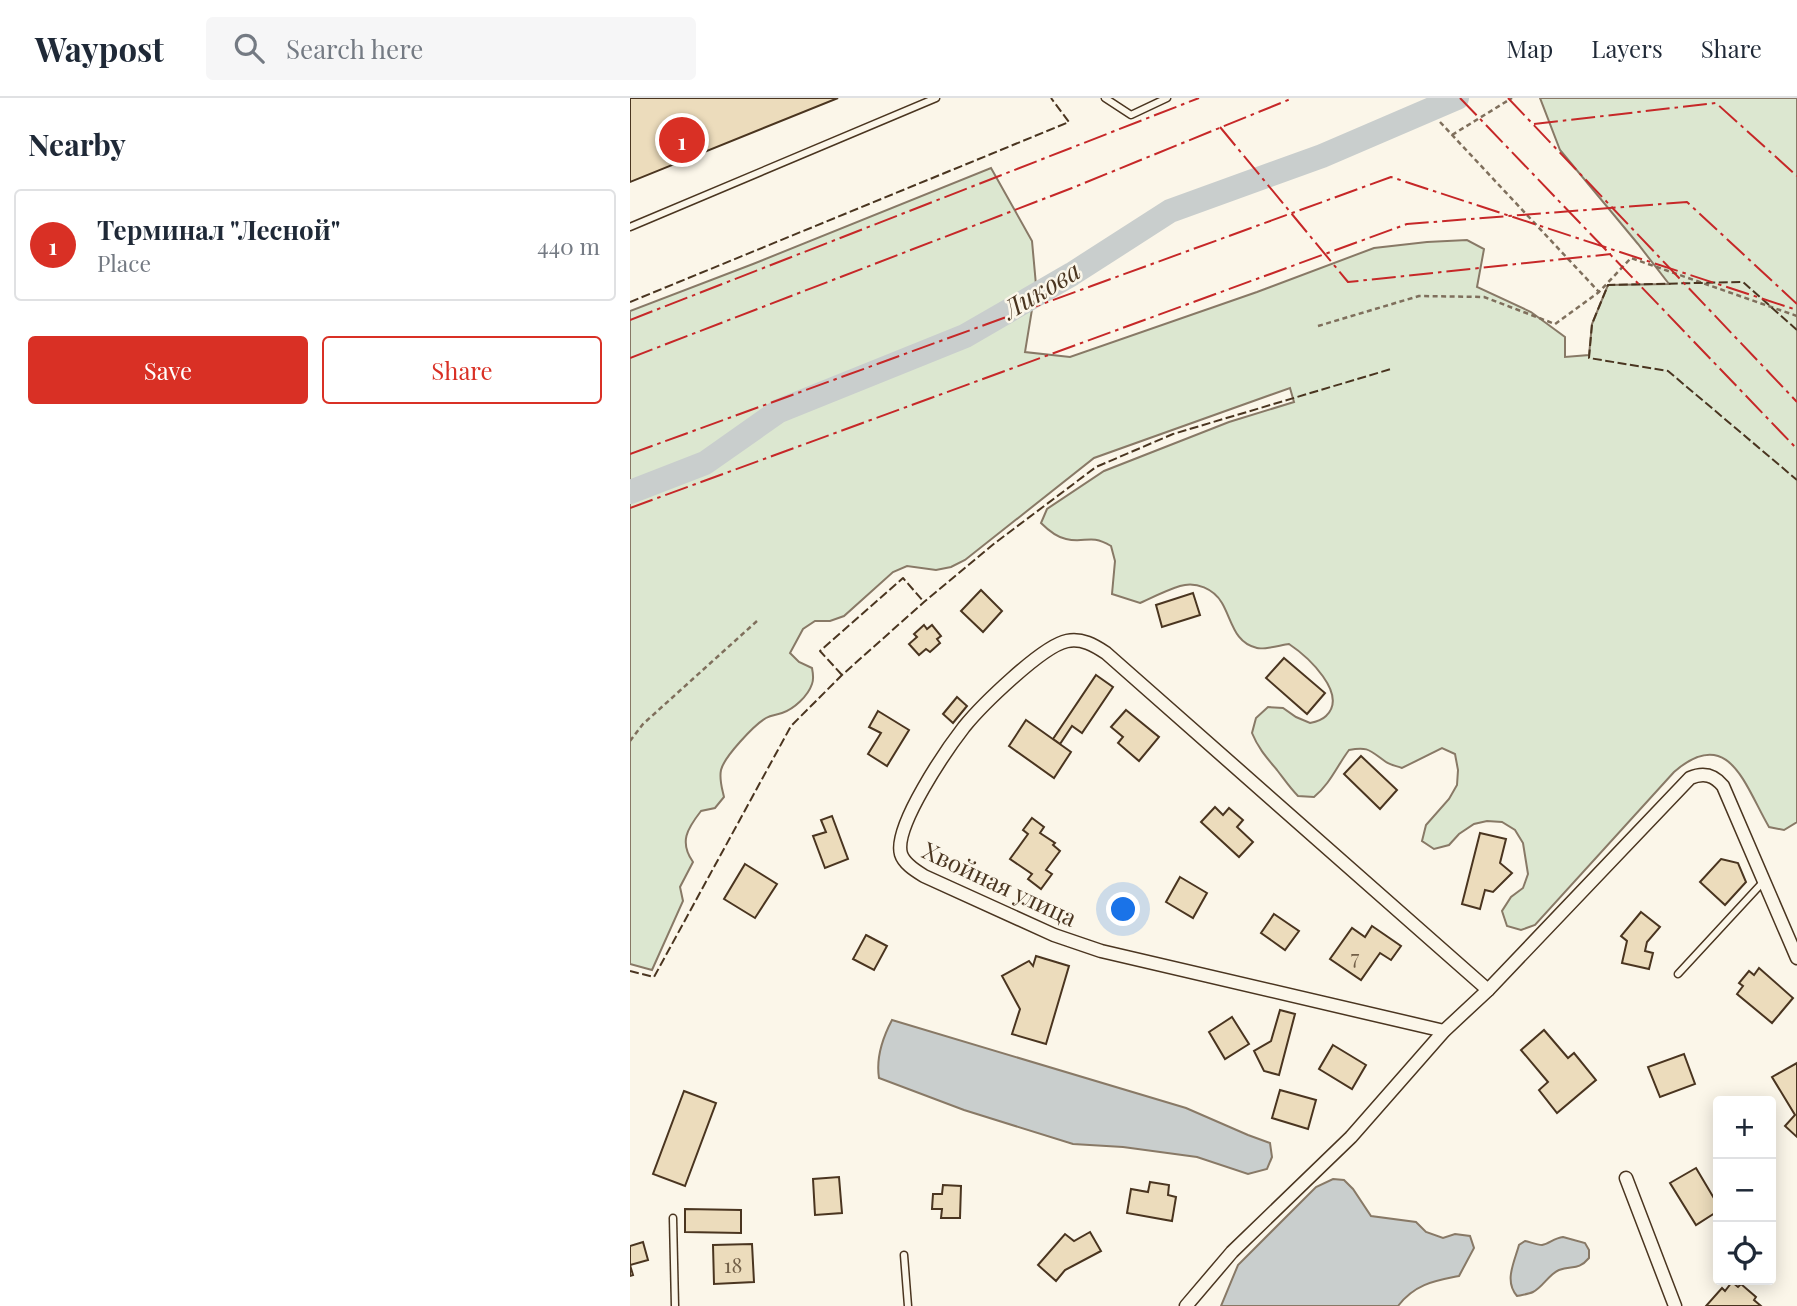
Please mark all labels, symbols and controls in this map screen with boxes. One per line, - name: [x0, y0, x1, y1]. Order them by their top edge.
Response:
- search box: [206, 17, 696, 80]
- text: Waypost: [35, 26, 164, 70]
- icon: search: [230, 29, 268, 67]
- text: Search here: [286, 31, 423, 66]
- text: Map: [1507, 32, 1553, 64]
- text: Layers: [1591, 32, 1663, 64]
- text: Share: [1701, 32, 1762, 64]
- pin: 1: [659, 114, 705, 166]
- text: Nearby: [28, 124, 126, 164]
- text: Терминал "Лесной": [97, 212, 340, 247]
- text: 1: [49, 230, 57, 261]
- text: 440 m: [537, 230, 600, 261]
- text: Place: [97, 247, 151, 278]
- water label: Ликова: [994, 252, 1086, 327]
- button: Save: [28, 336, 308, 404]
- button: Share: [322, 336, 602, 404]
- street label: Хвойная улица: [918, 833, 1082, 933]
- your location: [1106, 892, 1140, 926]
- house number: 7: [1351, 942, 1360, 970]
- map controls: [1713, 1096, 1776, 1285]
- button: +: [1713, 1096, 1776, 1159]
- button: −: [1713, 1159, 1776, 1222]
- button: locate: [1713, 1222, 1776, 1285]
- house number: 18: [724, 1250, 742, 1278]

